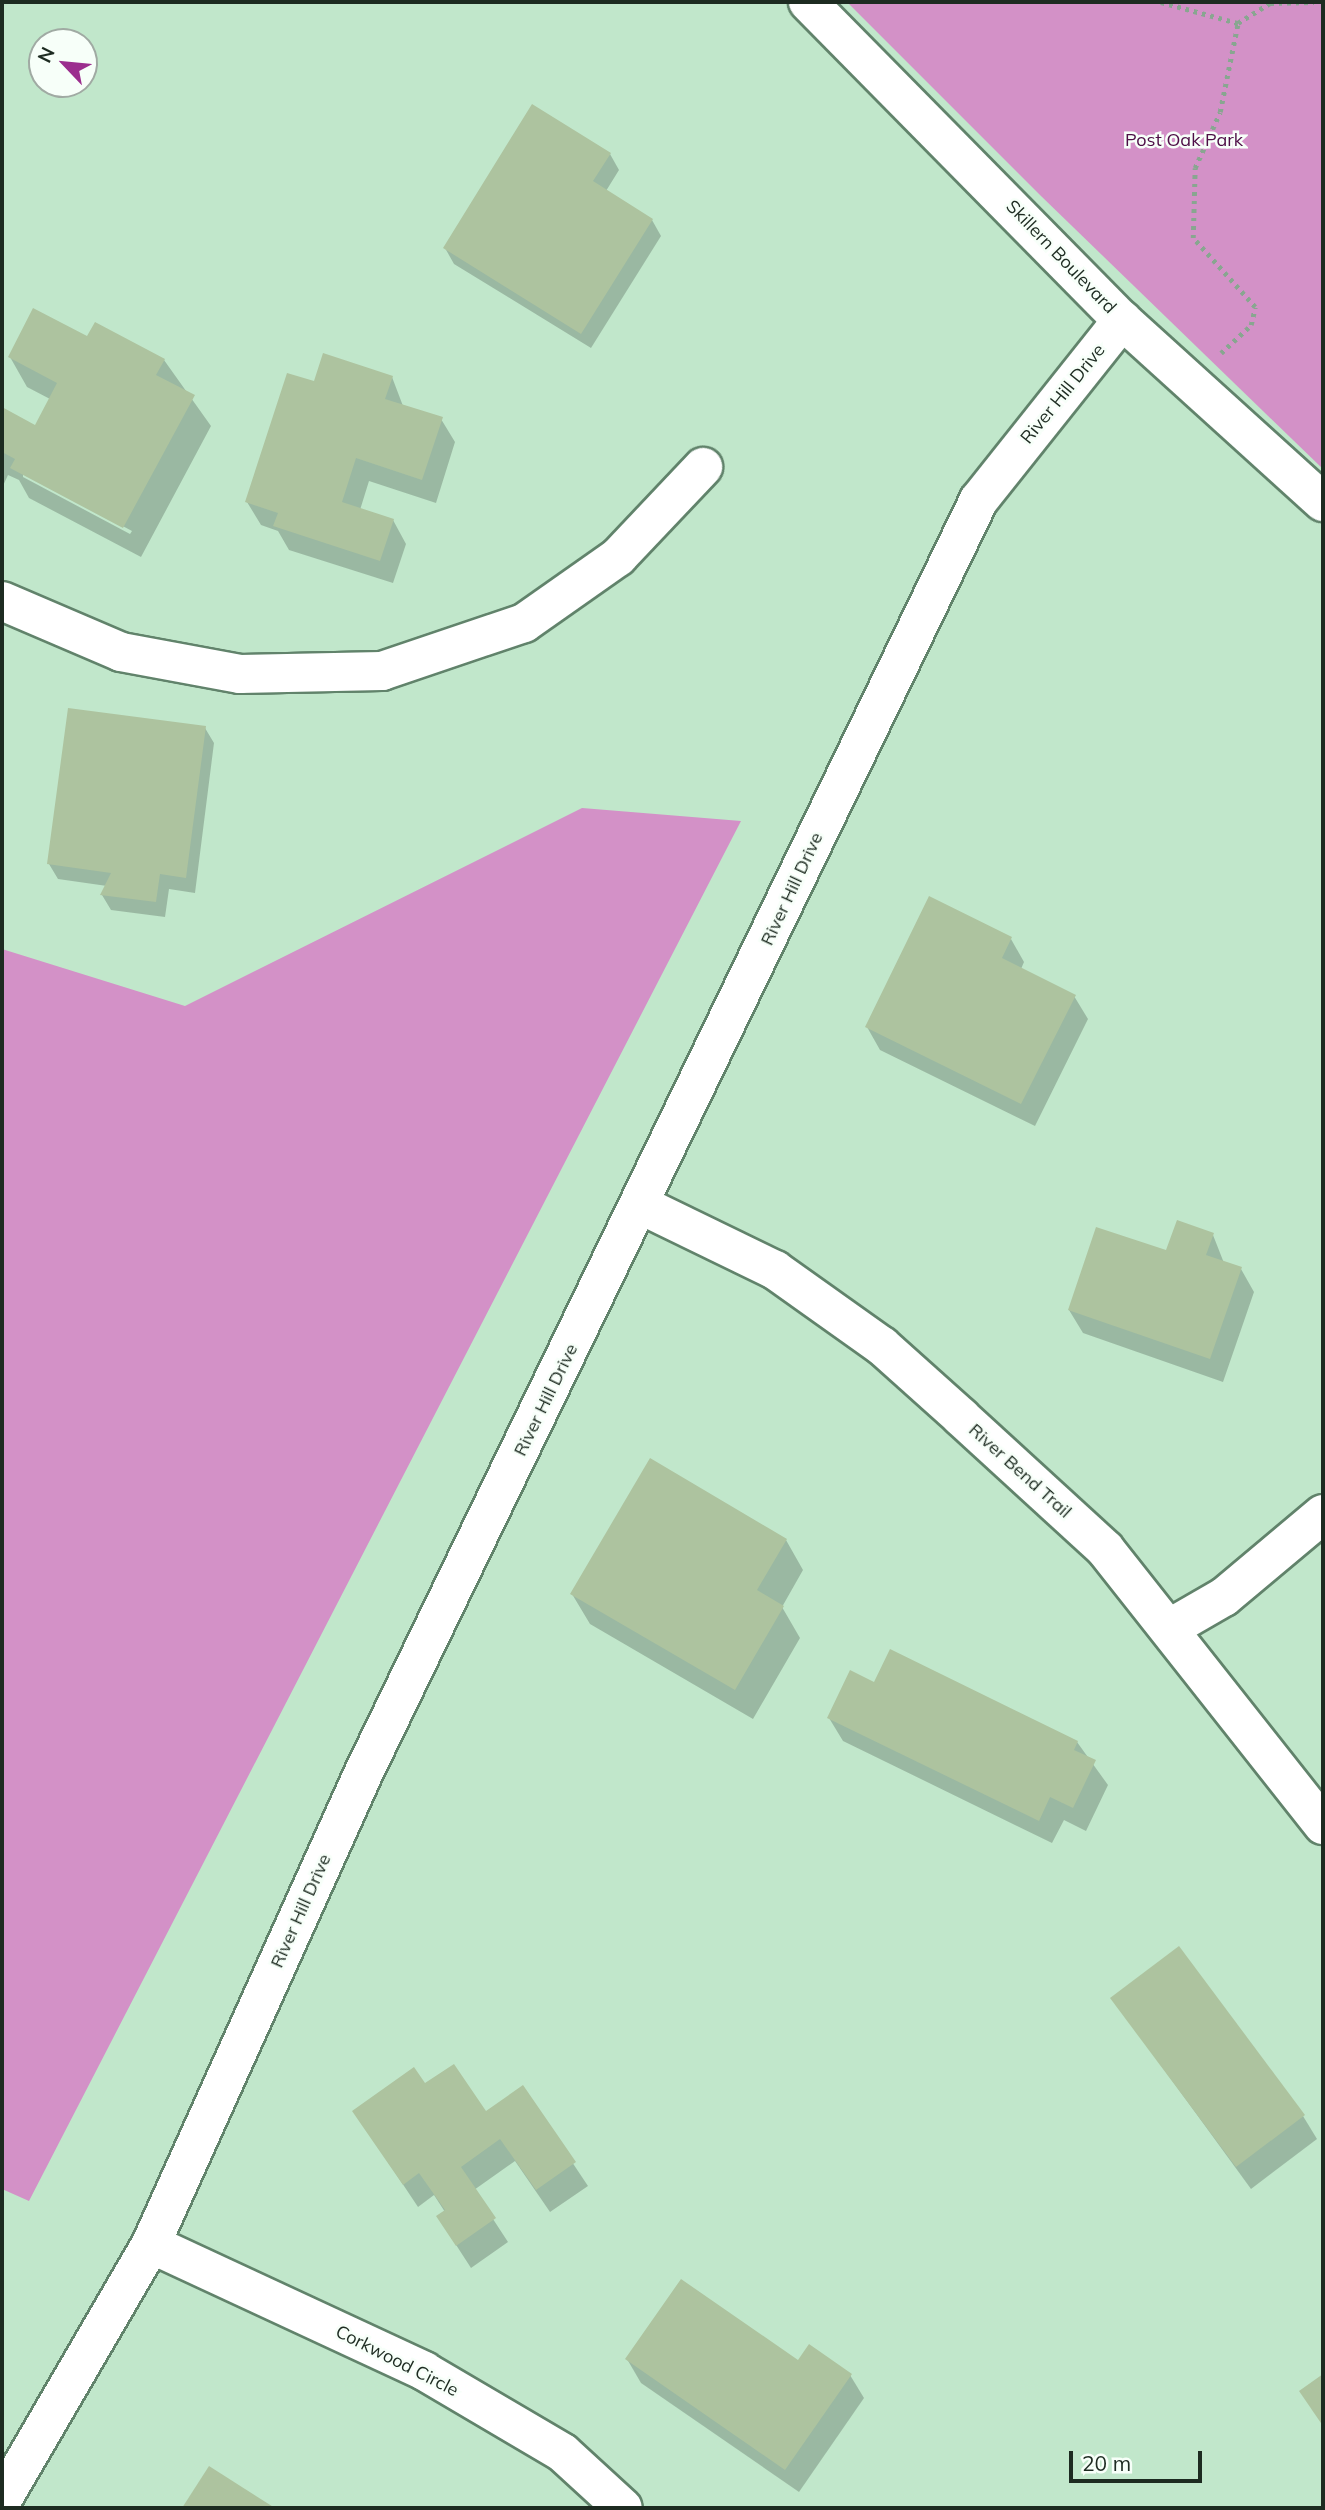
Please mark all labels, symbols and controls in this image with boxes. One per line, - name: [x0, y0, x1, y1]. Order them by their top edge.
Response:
- north arrow: [28, 28, 98, 98]
- text: N: [32, 43, 60, 66]
- park label: Post Oak Park: [1125, 129, 1243, 151]
- street label: Skillern Boulevard: [1001, 196, 1121, 318]
- street label: River Hill Drive: [1016, 340, 1110, 448]
- street label: River Hill Drive: [756, 829, 828, 949]
- street label: River Hill Drive: [510, 1340, 582, 1460]
- street label: River Bend Trail: [964, 1419, 1076, 1523]
- street label: River Hill Drive: [266, 1851, 336, 1971]
- street label: Corkwood Circle: [332, 2321, 462, 2401]
- scale bar: [1073, 2436, 1206, 2480]
- text: 20 m: [1082, 2450, 1131, 2476]

